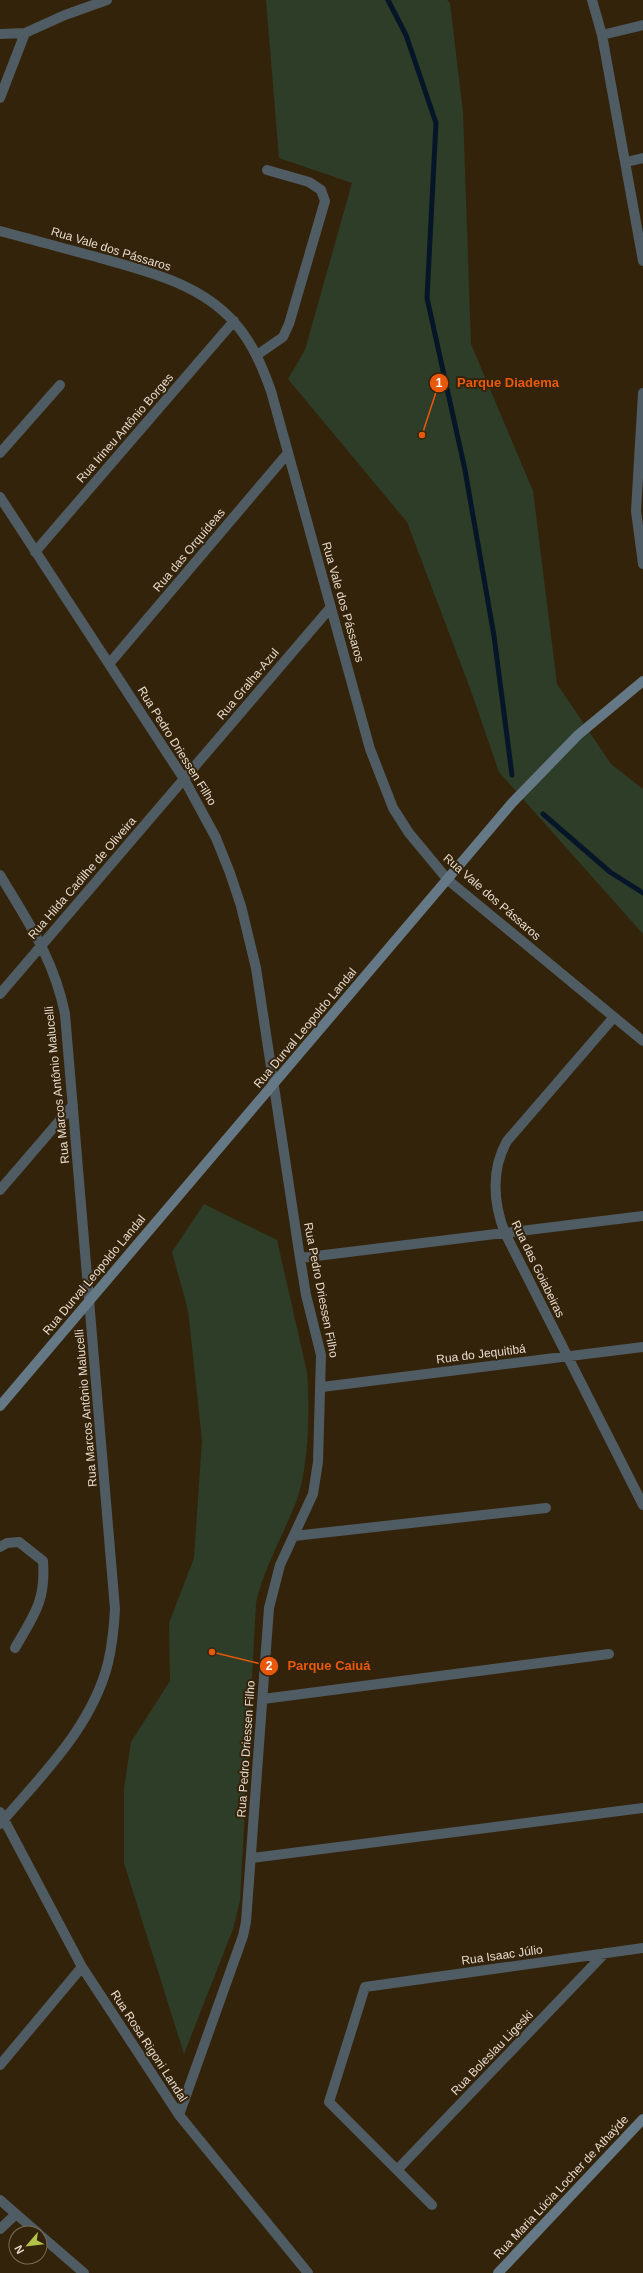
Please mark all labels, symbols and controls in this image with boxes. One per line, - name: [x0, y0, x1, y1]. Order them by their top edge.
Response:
- street label: Rua Vale dos Pássaros: [49, 224, 173, 274]
- callout: Parque Diadema: [429, 370, 567, 395]
- street label: Rua Irineu Antônio Borges: [74, 371, 176, 485]
- text: Parque Diadema: [457, 375, 560, 390]
- text: 1: [436, 376, 443, 390]
- street label: Rua das Orquídeas: [150, 506, 228, 594]
- street label: Rua Vale dos Pássaros: [319, 540, 367, 664]
- street label: Rua Gralha-Azul: [214, 646, 282, 722]
- street label: Rua Pedro Driessen Filho: [135, 684, 220, 808]
- street label: Rua Hilda Cadilhe de Oliveira: [25, 814, 139, 942]
- street label: Rua Vale dos Pássaros: [440, 851, 544, 943]
- street label: Rua Durval Leopoldo Landal: [251, 965, 359, 1091]
- street label: Rua Marcos Antônio Malucelli: [42, 1006, 72, 1164]
- street label: Rua Durval Leopoldo Landal: [40, 1212, 148, 1338]
- street label: Rua das Goiabeiras: [508, 1218, 568, 1320]
- street label: Rua Pedro Driessen Filho: [301, 1221, 341, 1359]
- street label: Rua Marcos Antônio Malucelli: [72, 1329, 100, 1487]
- street label: Rua do Jequitibá: [435, 1342, 527, 1366]
- callout: Parque Caiuá: [259, 1653, 379, 1678]
- text: Parque Caiuá: [287, 1658, 371, 1673]
- text: 2: [266, 1659, 273, 1673]
- street label: Rua Pedro Driessen Filho: [234, 1680, 258, 1818]
- street label: Rua Isaac Júlio: [460, 1942, 544, 1968]
- street label: Rua Rosa Rigoni Landal: [108, 1988, 190, 2104]
- street label: Rua Boleslau Ligeski: [448, 2008, 536, 2098]
- street label: Rua Maria Lúcia Locher de Athaýde: [491, 2112, 631, 2262]
- north arrow: [8, 2225, 48, 2265]
- text: N: [12, 2243, 26, 2256]

